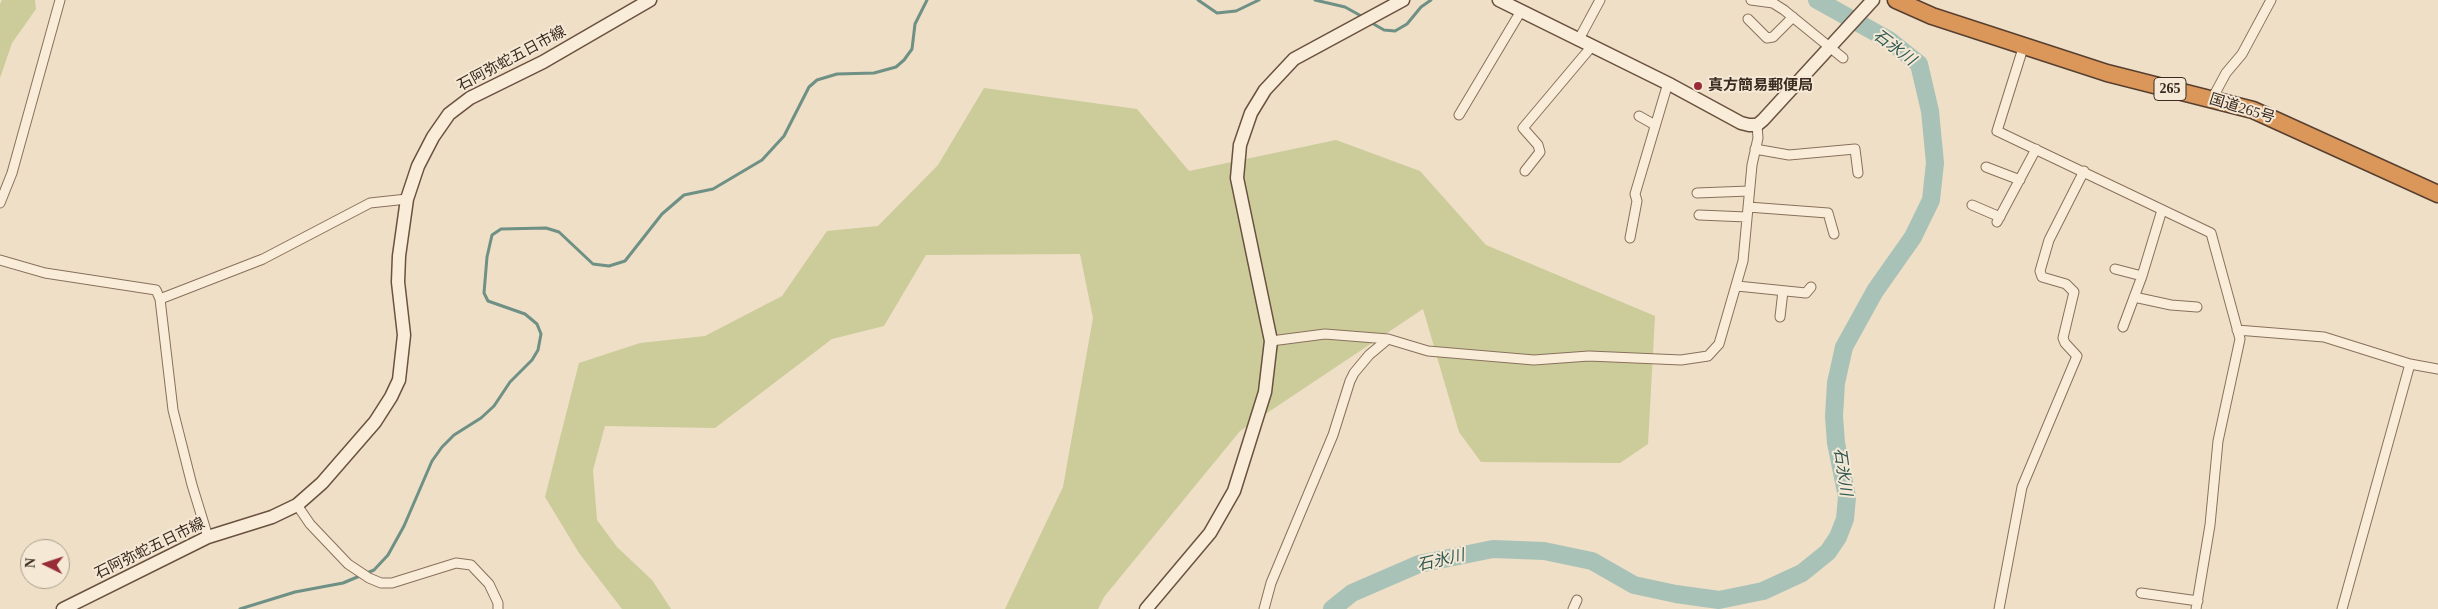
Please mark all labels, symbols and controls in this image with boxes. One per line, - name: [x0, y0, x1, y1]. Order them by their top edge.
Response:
- street label: 石阿弥蛇五日市線: [455, 23, 569, 95]
- water label: 石氷川: [1869, 26, 1919, 70]
- place label: 真方簡易郵便局: [1708, 77, 1813, 95]
- road number: 265: [2154, 78, 2186, 100]
- marker: 真方簡易郵便局: [1692, 80, 1704, 92]
- street label: 国道265号: [2207, 91, 2277, 127]
- water label: 石氷川: [1829, 447, 1855, 497]
- street label: 石阿弥蛇五日市線: [92, 515, 208, 583]
- north arrow: [20, 539, 70, 589]
- water label: 石氷川: [1415, 546, 1467, 576]
- text: N: [23, 557, 38, 569]

